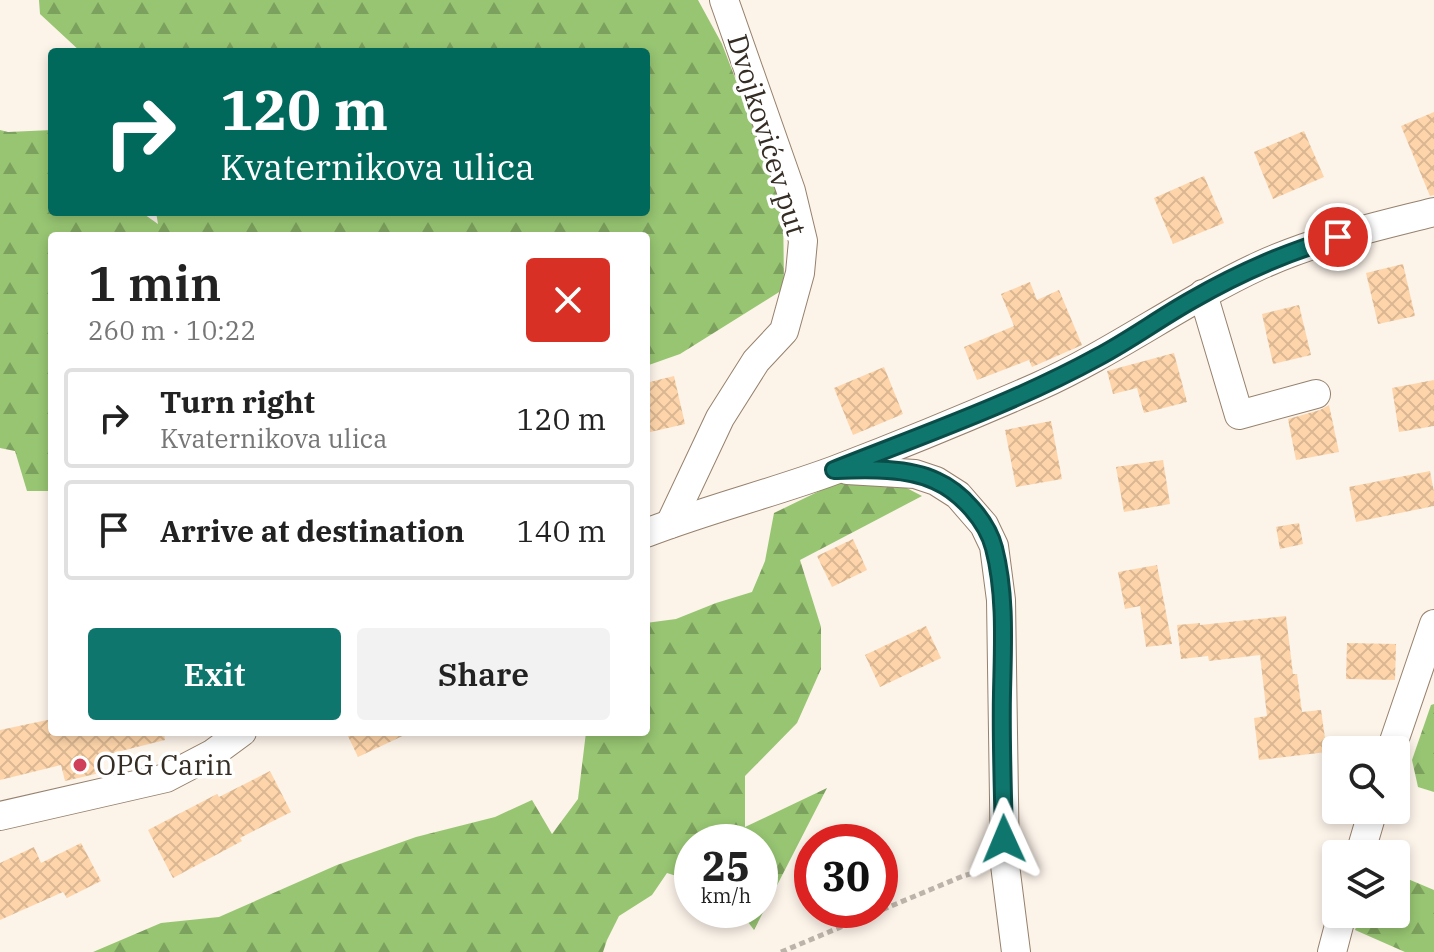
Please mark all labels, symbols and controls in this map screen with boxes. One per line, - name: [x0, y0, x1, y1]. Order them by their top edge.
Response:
- street label: Dvojkovićev put: [719, 30, 816, 240]
- text: 120 m: [220, 73, 388, 145]
- icon: right: [88, 80, 192, 184]
- text: Kvaternikova ulica: [220, 143, 535, 190]
- pin: [1304, 203, 1372, 271]
- icon: arrive: [1316, 215, 1360, 259]
- text: 1 min: [88, 252, 221, 314]
- button: close: [526, 258, 610, 342]
- text: 260 m · 10:22: [88, 313, 256, 347]
- text: Turn right: [160, 382, 315, 421]
- icon: right: [92, 396, 136, 440]
- text: 120 m: [516, 399, 606, 438]
- text: Kvaternikova ulica: [160, 421, 387, 455]
- icon: arrive: [92, 508, 136, 552]
- text: Arrive at destination: [160, 511, 465, 550]
- text: 140 m: [516, 511, 606, 550]
- button: Exit: [88, 628, 341, 720]
- button: Share: [357, 628, 610, 720]
- map controls: [1322, 736, 1410, 928]
- button: search: [1322, 736, 1410, 824]
- place label: OPG Carin: [96, 746, 233, 783]
- marker: OPG Carin: [71, 756, 89, 774]
- position arrow: [962, 797, 1046, 881]
- speed limit sign: 30: [794, 824, 898, 928]
- text: 25: [702, 840, 750, 892]
- button: layers: [1322, 840, 1410, 928]
- text: km/h: [701, 882, 751, 909]

